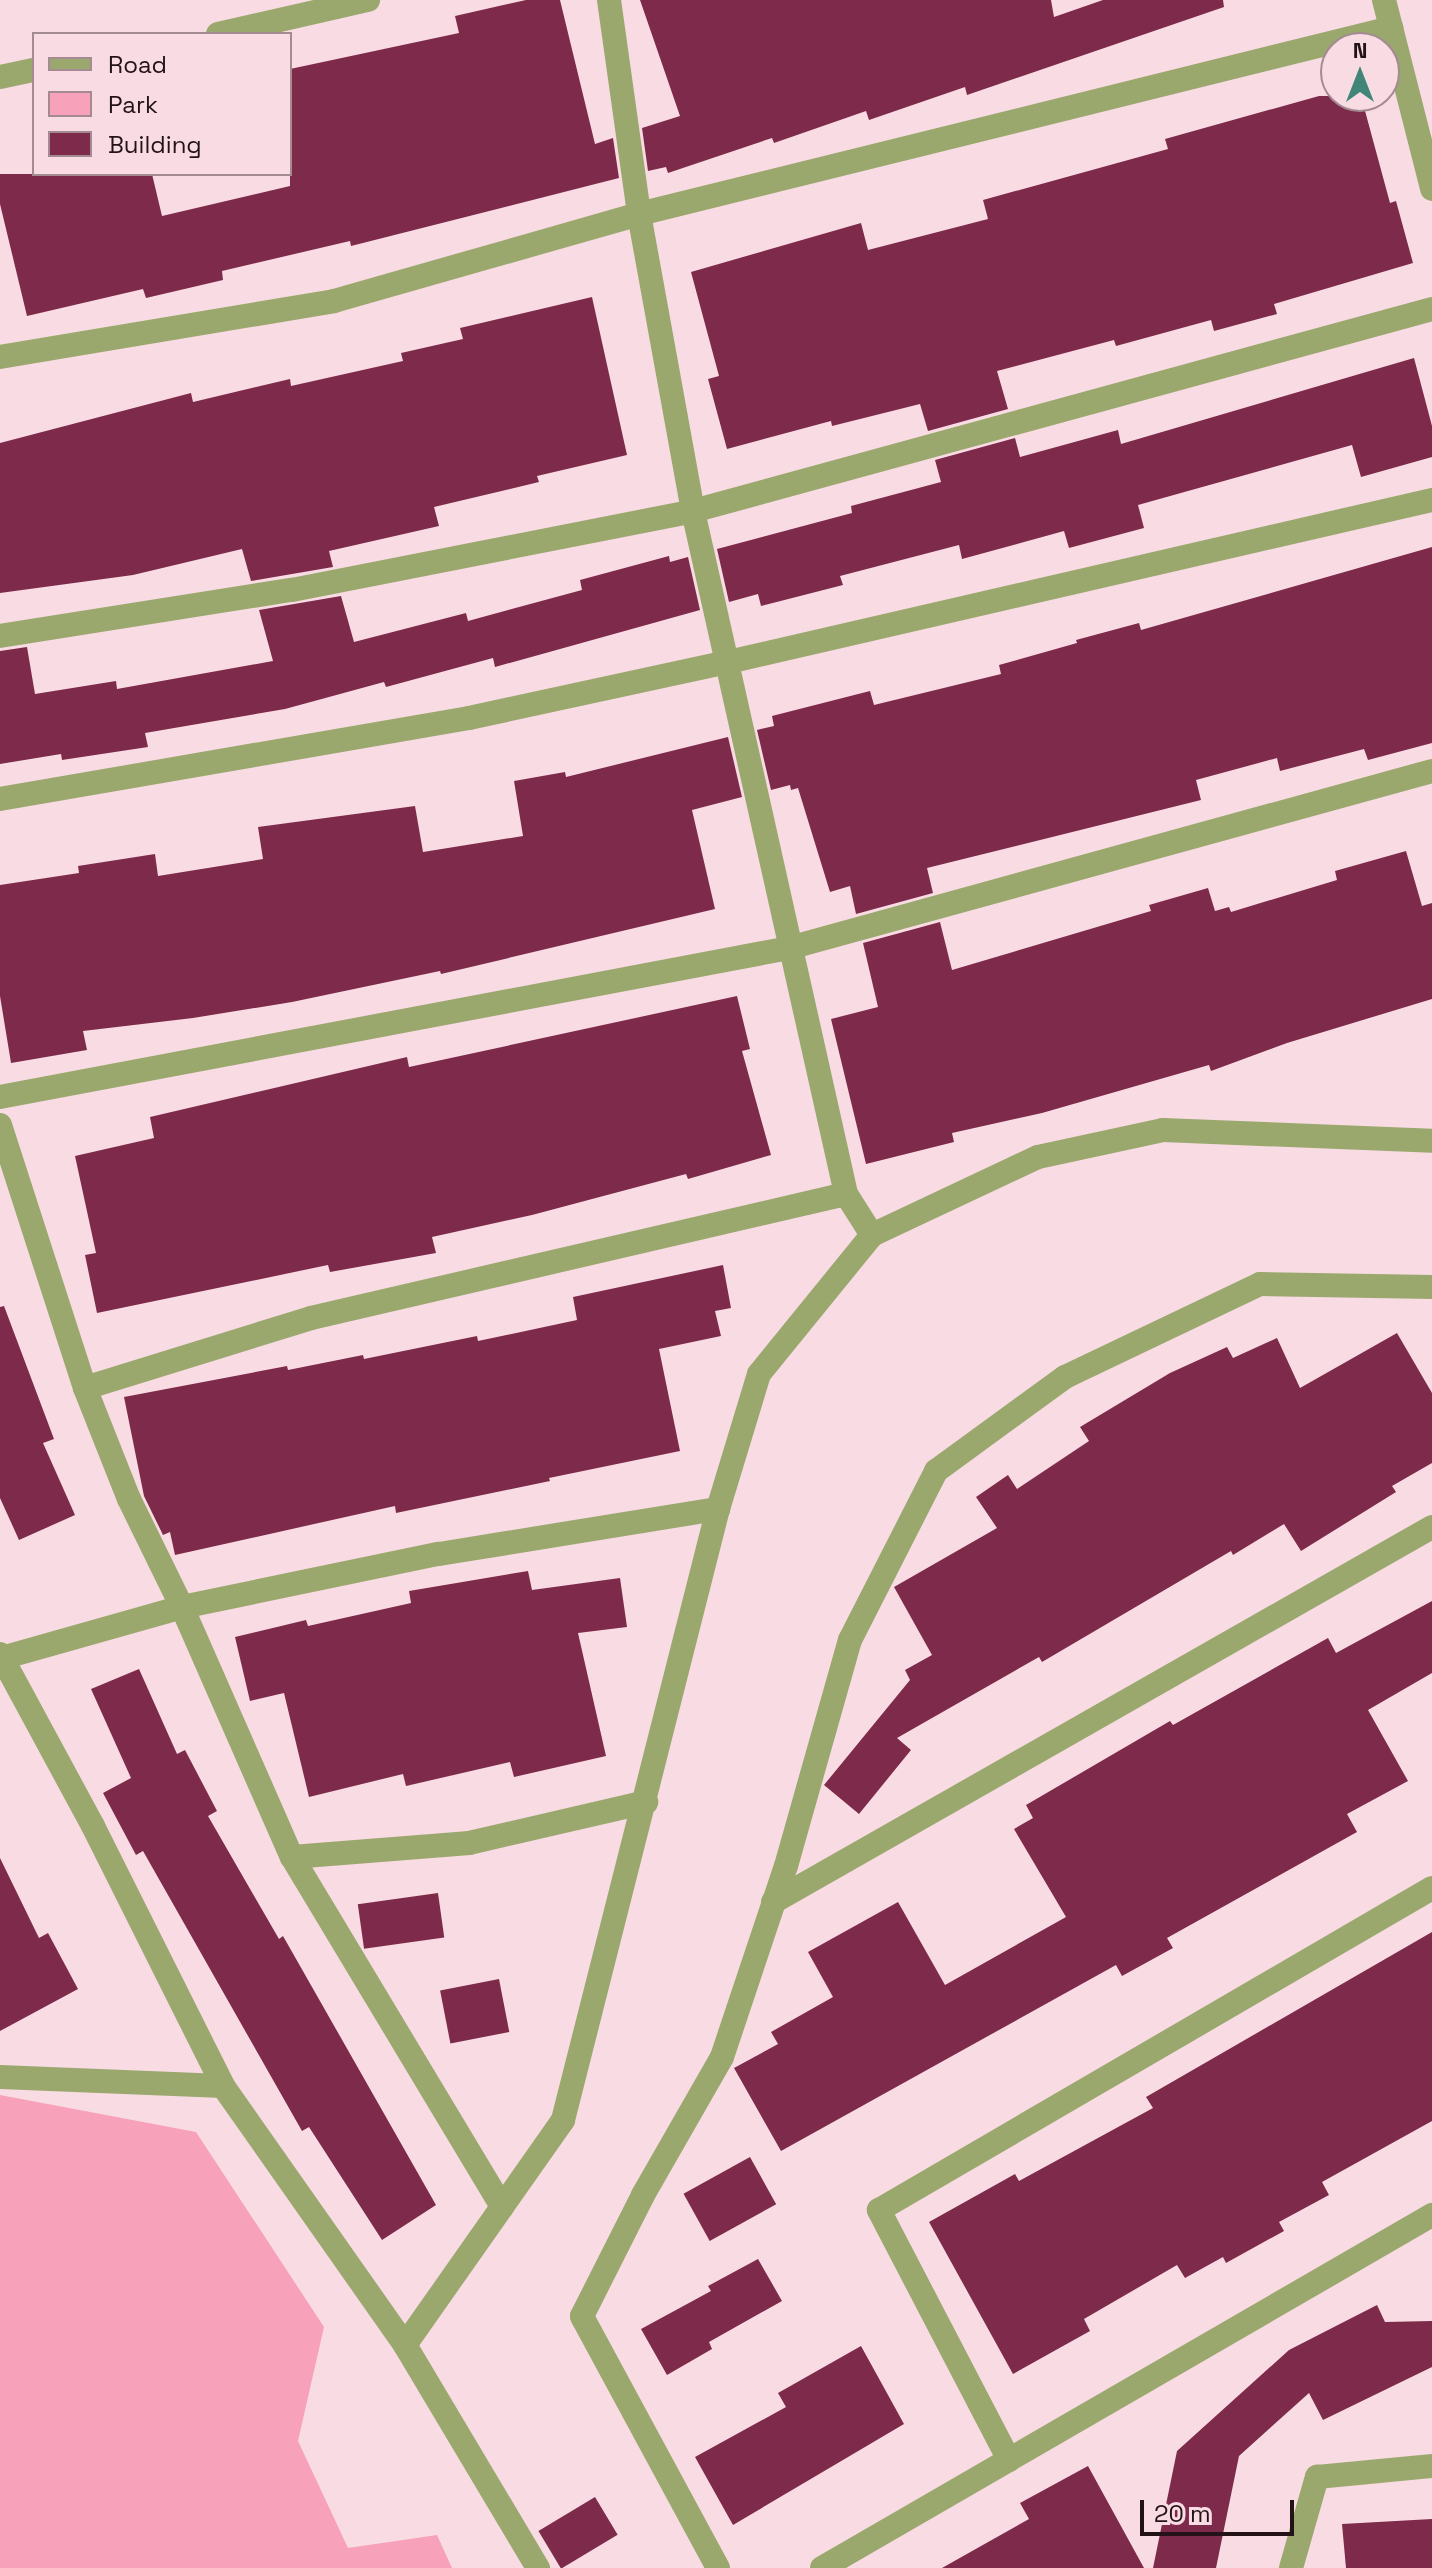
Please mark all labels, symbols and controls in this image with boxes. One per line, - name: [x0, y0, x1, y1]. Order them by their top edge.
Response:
- legend: [32, 32, 292, 176]
- north arrow: [1320, 32, 1400, 112]
- text: N: [1353, 36, 1367, 64]
- text: Road: [108, 49, 167, 80]
- text: Park: [108, 89, 158, 120]
- text: Building: [108, 129, 202, 160]
- scale bar: [1144, 2484, 1298, 2534]
- text: 20 m: [1154, 2498, 1211, 2529]

